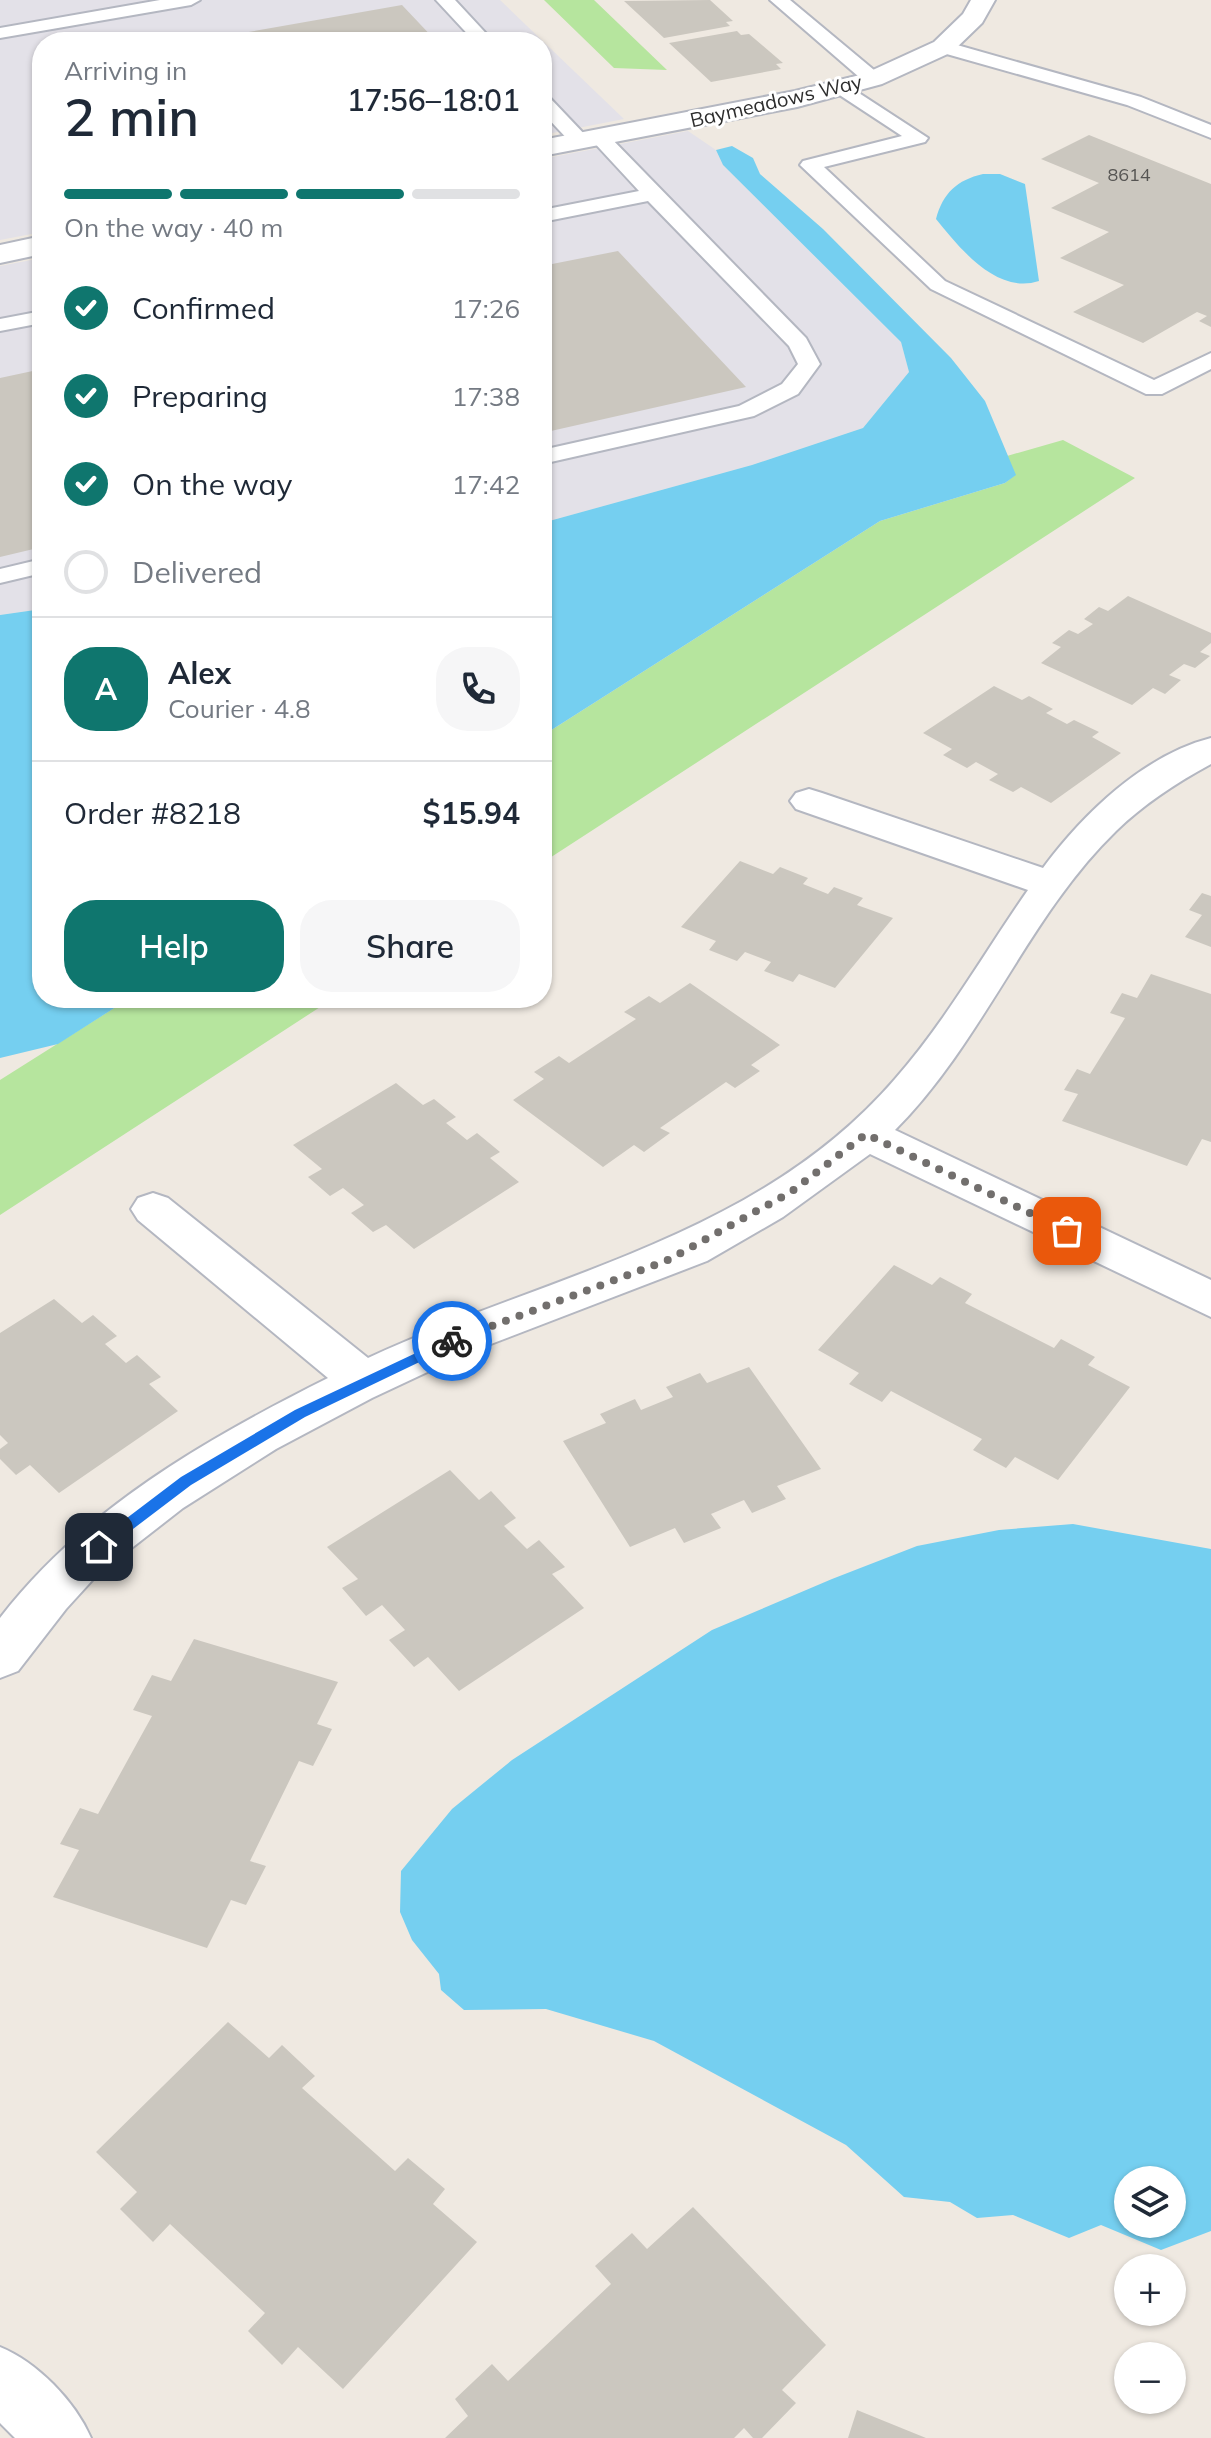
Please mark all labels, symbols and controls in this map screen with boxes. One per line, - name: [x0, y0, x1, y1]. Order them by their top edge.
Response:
- text: Arriving in: [64, 54, 187, 87]
- street label: Baymeadows Way: [687, 68, 865, 132]
- text: 17:56–18:01: [347, 81, 520, 119]
- text: 2 min: [64, 84, 199, 149]
- house number: 8614: [1107, 163, 1151, 186]
- text: On the way · 40 m: [64, 211, 283, 244]
- icon: check: [64, 286, 108, 330]
- text: Confirmed: [132, 289, 275, 327]
- text: 17:26: [452, 292, 520, 325]
- icon: check: [64, 374, 108, 418]
- text: Preparing: [132, 377, 268, 415]
- text: 17:38: [452, 380, 520, 413]
- icon: check: [64, 462, 108, 506]
- text: On the way: [132, 465, 292, 503]
- text: 17:42: [452, 468, 520, 501]
- text: Delivered: [132, 553, 262, 591]
- button: phone: [436, 647, 520, 731]
- text: Alex: [168, 654, 231, 692]
- text: A: [95, 670, 117, 708]
- text: Courier · 4.8: [168, 692, 311, 725]
- text: Order #8218: [64, 794, 241, 832]
- text: $15.94: [423, 794, 520, 832]
- button: Help: [64, 900, 284, 992]
- button: Share: [300, 900, 520, 992]
- pin: [1033, 1197, 1101, 1265]
- icon: bag: [1045, 1209, 1089, 1253]
- courier: [412, 1301, 492, 1381]
- icon: bike: [430, 1319, 474, 1363]
- pin: [65, 1513, 133, 1581]
- icon: home: [77, 1525, 121, 1569]
- map controls: [1114, 2166, 1186, 2414]
- button: layers: [1114, 2166, 1186, 2238]
- button: +: [1114, 2254, 1186, 2326]
- button: −: [1114, 2342, 1186, 2414]

